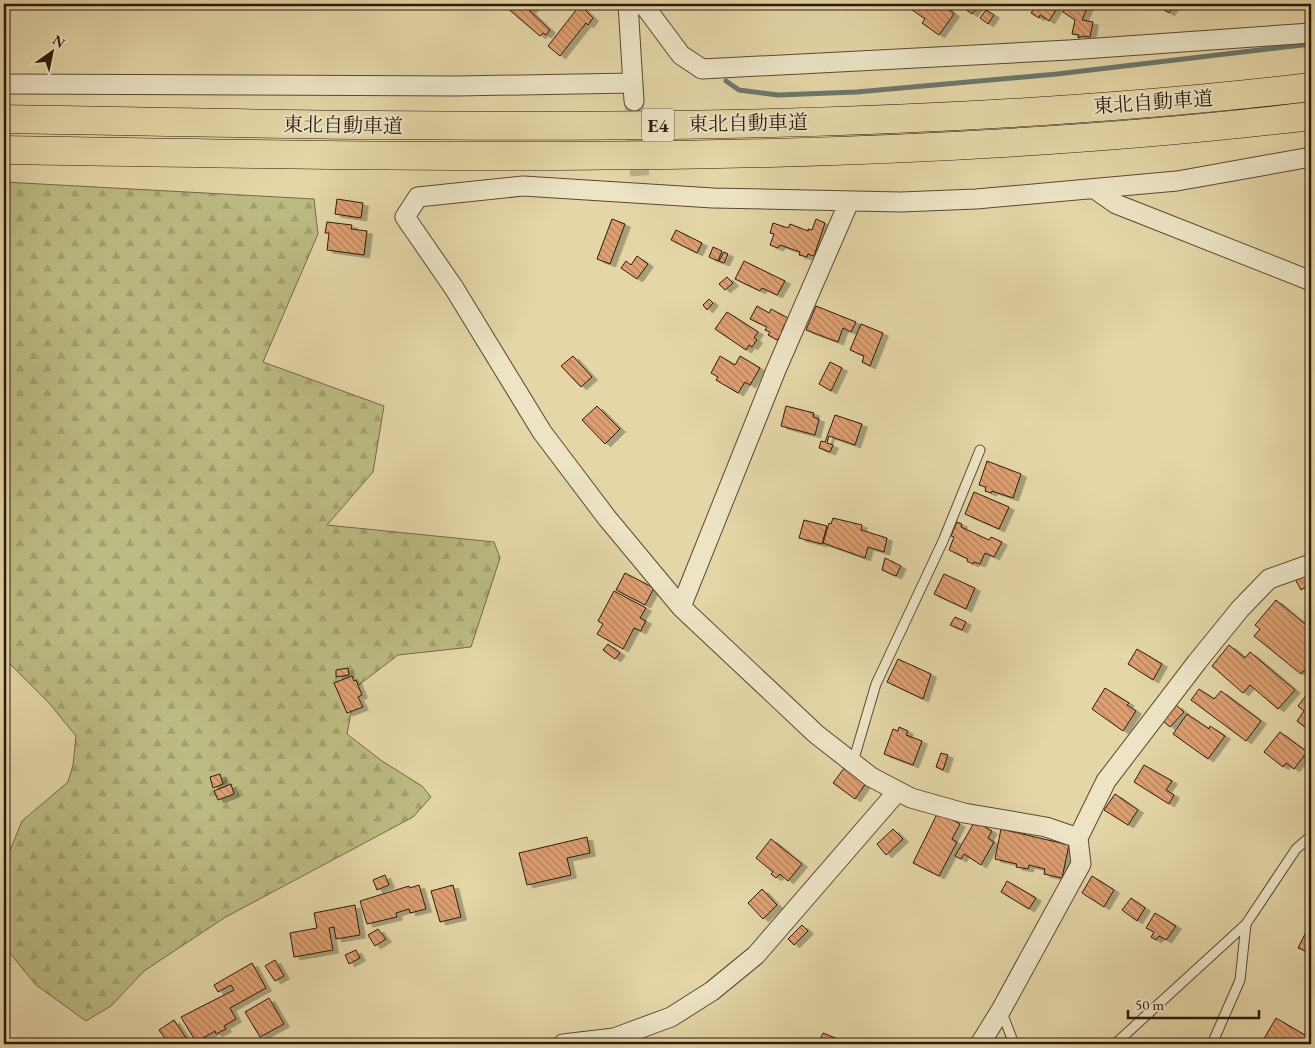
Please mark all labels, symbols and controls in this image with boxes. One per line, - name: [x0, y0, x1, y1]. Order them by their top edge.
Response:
- north arrow: [28, 28, 78, 78]
- text: N: [49, 30, 69, 52]
- street label: 東北自動車道: [1092, 85, 1214, 119]
- road number: E4: [642, 108, 674, 142]
- street label: 東北自動車道: [688, 109, 808, 137]
- street label: 東北自動車道: [283, 111, 403, 139]
- scale bar: [1128, 988, 1259, 1020]
- text: 50 m: [1135, 995, 1164, 1014]

